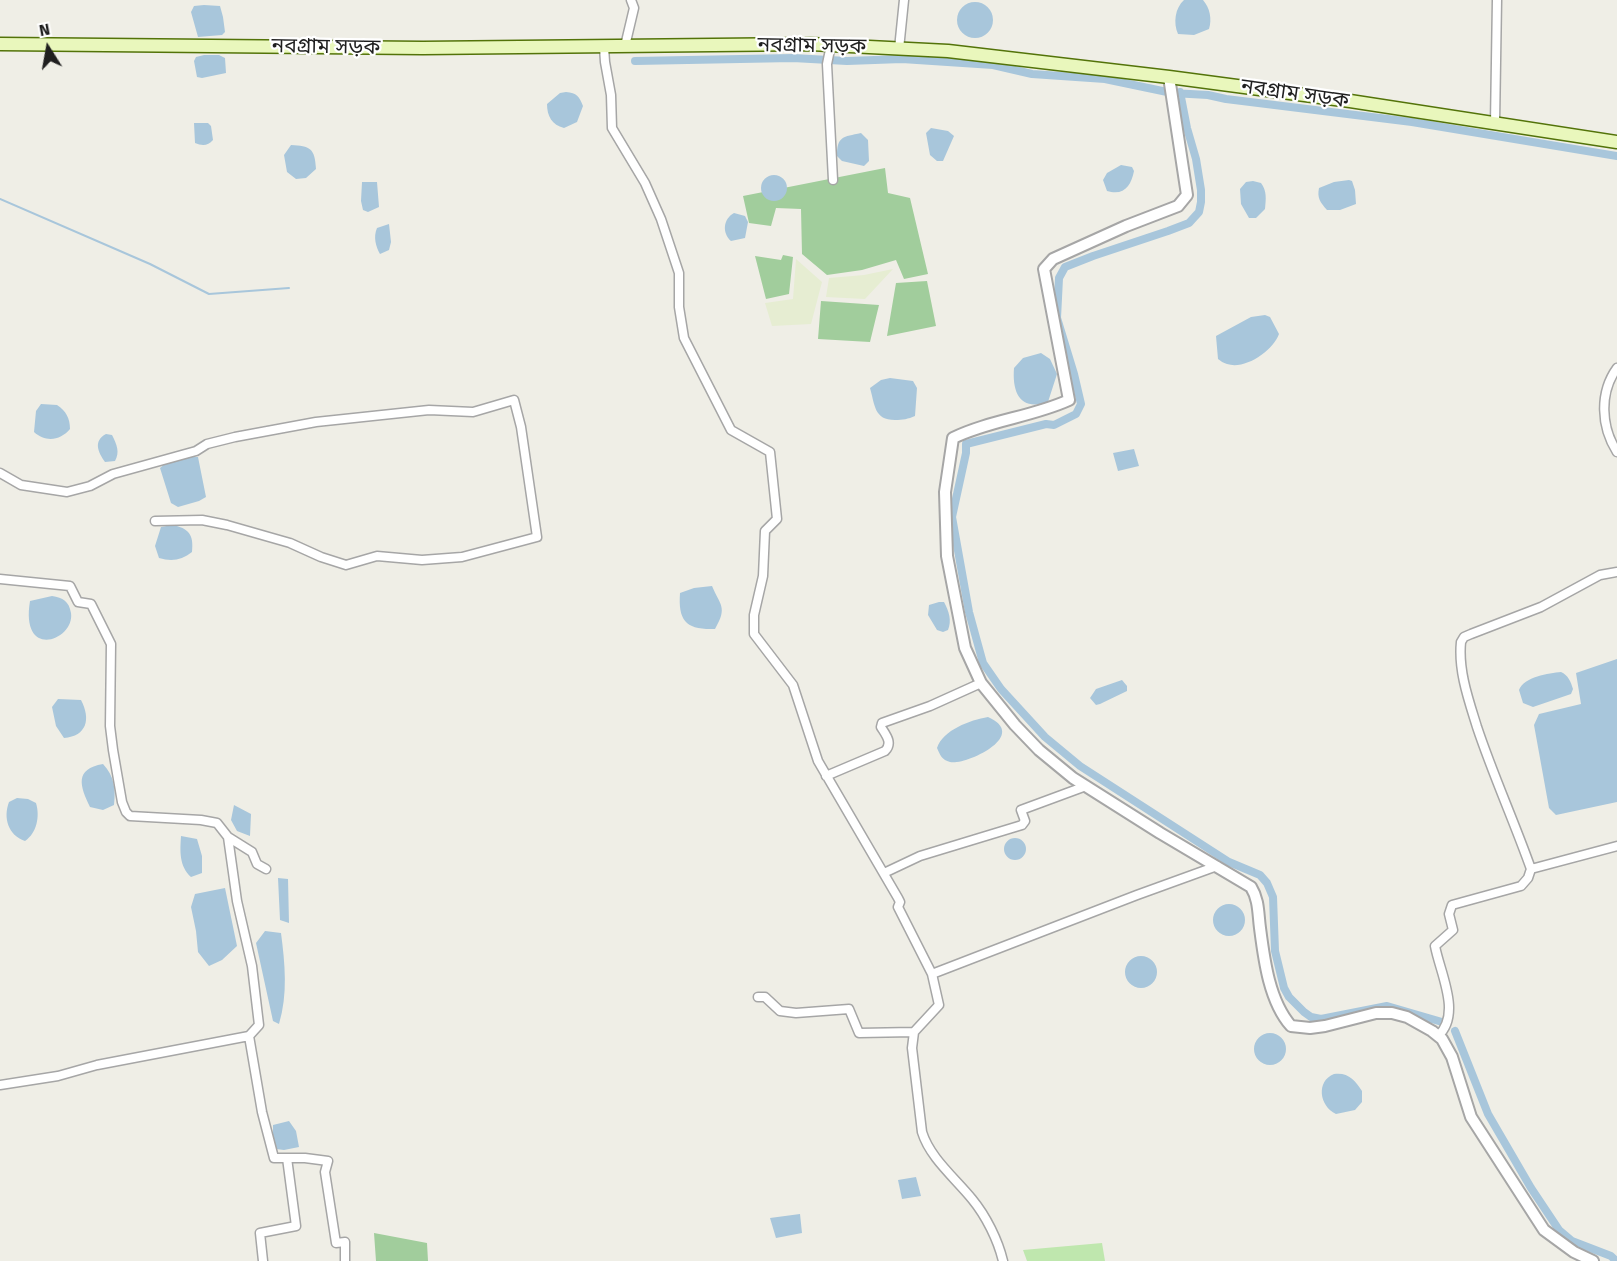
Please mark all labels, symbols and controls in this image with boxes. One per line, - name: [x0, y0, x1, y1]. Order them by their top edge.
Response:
- north arrow: [18, 18, 78, 78]
- text: N: [37, 20, 51, 40]
- street label: নবগ্রাম সড়ক: [757, 32, 867, 60]
- street label: নবগ্রাম সড়ক: [271, 33, 381, 61]
- street label: নবগ্রাম সড়ক: [1239, 74, 1351, 114]

